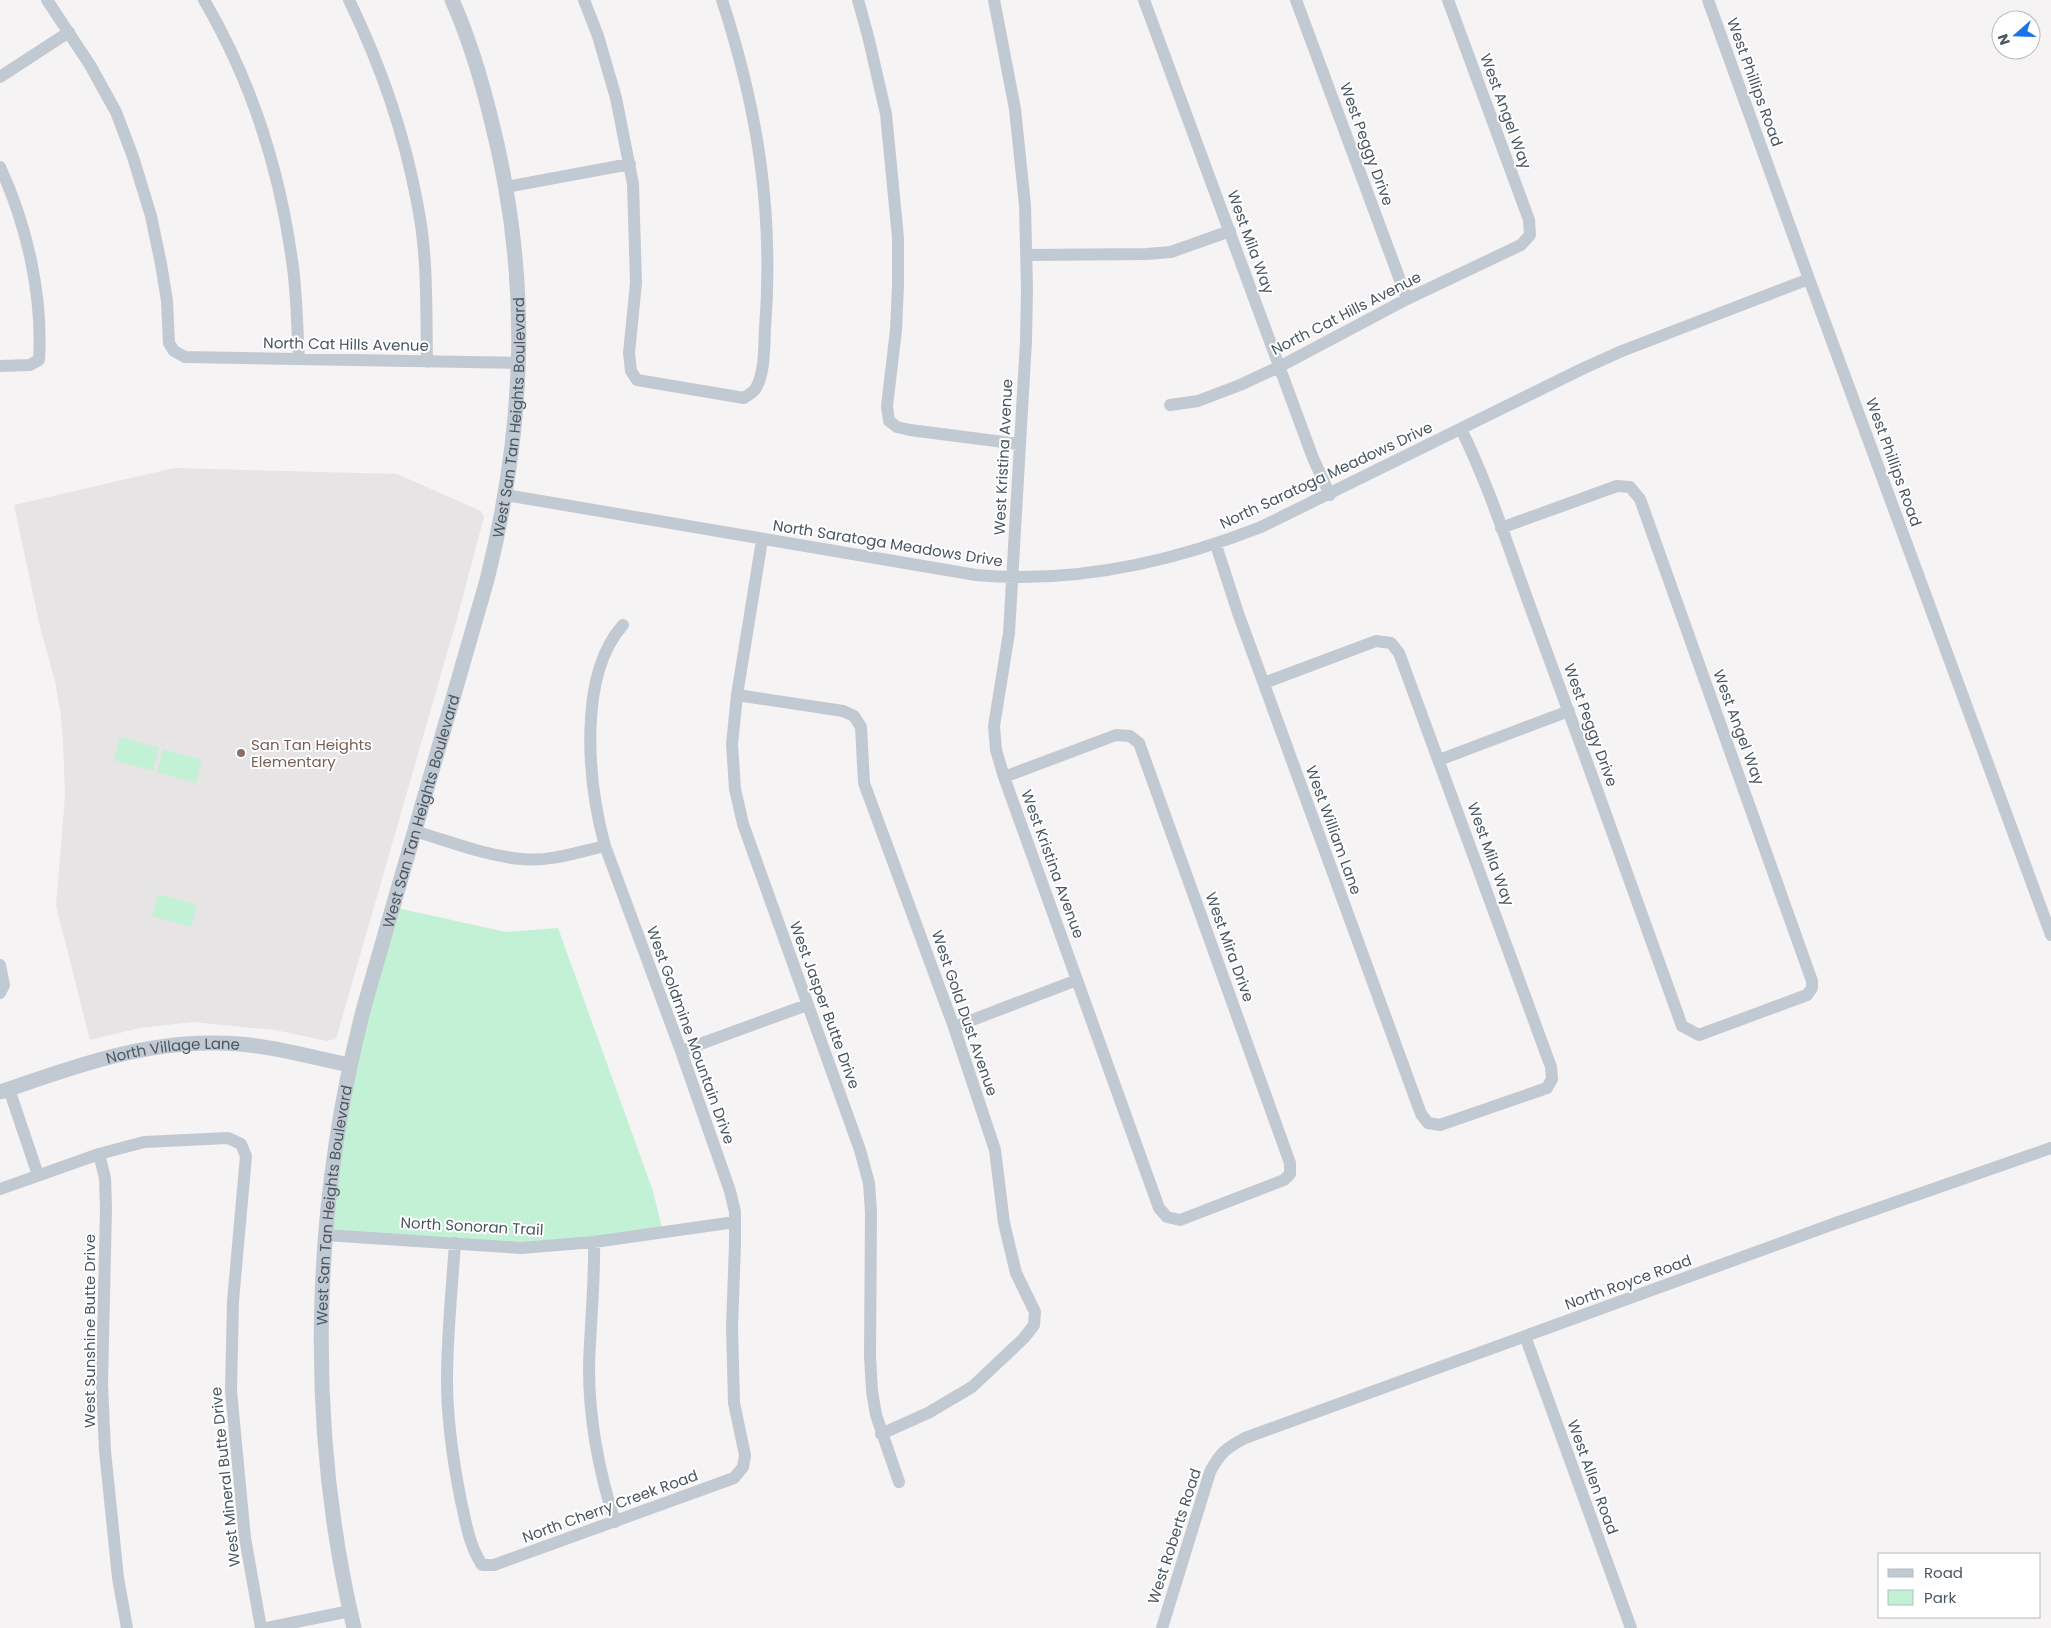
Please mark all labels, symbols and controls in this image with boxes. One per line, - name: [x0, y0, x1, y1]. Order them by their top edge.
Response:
- north arrow: [1991, 10, 2041, 60]
- street label: West Phillips Road: [1722, 15, 1788, 149]
- text: N: [1993, 31, 2015, 48]
- street label: West Angel Way: [1475, 50, 1537, 172]
- street label: West Peggy Drive: [1335, 80, 1399, 208]
- street label: West Mila Way: [1223, 187, 1280, 297]
- street label: North Cat Hills Avenue: [1267, 266, 1425, 360]
- street label: West San Tan Heights Boulevard: [486, 297, 529, 540]
- street label: North Cat Hills Avenue: [263, 332, 429, 356]
- street label: West Kristina Avenue: [988, 378, 1018, 536]
- street label: West Phillips Road: [1861, 395, 1927, 529]
- street label: North Saratoga Meadows Drive: [1216, 416, 1436, 534]
- street label: North Saratoga Meadows Drive: [771, 514, 1005, 572]
- street label: West Peggy Drive: [1559, 661, 1623, 789]
- street label: West Angel Way: [1708, 666, 1770, 788]
- street label: West San Tan Heights Boulevard: [377, 692, 464, 930]
- place label: San Tan Heights Elementary: [251, 734, 372, 772]
- marker: San Tan Heights Elementary: [235, 747, 247, 759]
- street label: West William Lane: [1301, 763, 1367, 897]
- street label: West Kristina Avenue: [1016, 787, 1090, 941]
- street label: West Mila Way: [1463, 799, 1520, 909]
- street label: West Mira Drive: [1200, 889, 1260, 1005]
- street label: West Jasper Butte Drive: [785, 918, 865, 1092]
- street label: West Goldmine Mountain Drive: [642, 923, 740, 1147]
- street label: West Gold Dust Avenue: [927, 927, 1003, 1099]
- street label: North Village Lane: [103, 1032, 241, 1068]
- street label: West San Tan Heights Boulevard: [311, 1083, 357, 1326]
- street label: North Sonoran Trail: [400, 1212, 544, 1240]
- street label: West Sunshine Butte Drive: [79, 1234, 100, 1428]
- street label: North Royce Road: [1562, 1249, 1694, 1315]
- street label: West Mineral Butte Drive: [205, 1386, 245, 1568]
- street label: West Allen Road: [1563, 1417, 1623, 1537]
- street label: North Cherry Creek Road: [519, 1464, 701, 1548]
- street label: West Roberts Road: [1142, 1466, 1206, 1606]
- legend: [1878, 1553, 2041, 1618]
- text: Road: [1924, 1562, 1963, 1583]
- text: Park: [1924, 1587, 1956, 1608]

